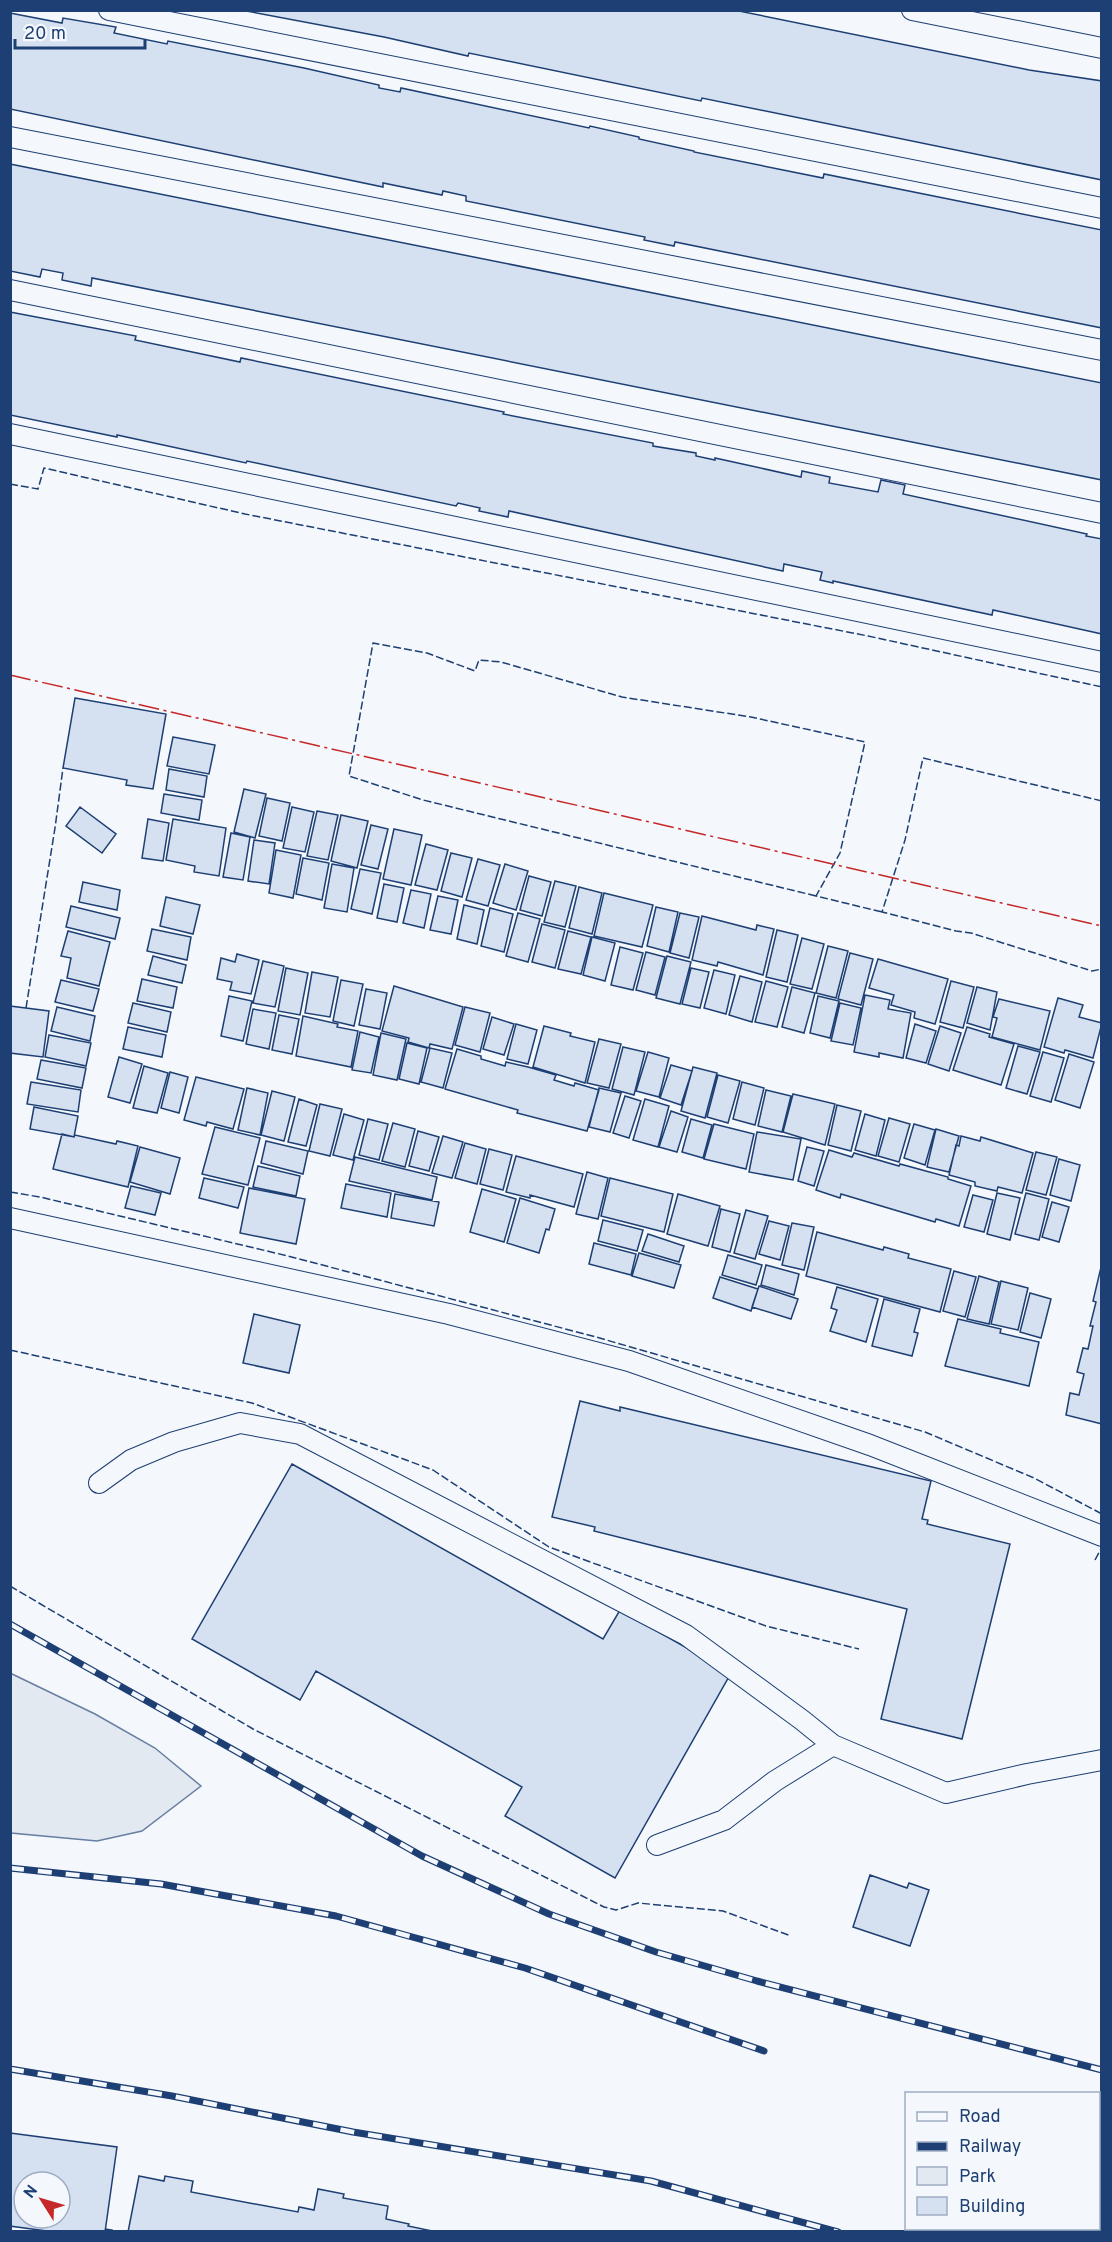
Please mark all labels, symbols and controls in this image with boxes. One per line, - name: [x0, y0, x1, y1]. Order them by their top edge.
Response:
- scale bar: [15, 12, 146, 50]
- text: 20 m: [24, 23, 66, 46]
- legend: [905, 2092, 1100, 2230]
- text: Road: [959, 2106, 1001, 2129]
- text: Railway: [959, 2136, 1021, 2159]
- text: Park: [959, 2166, 996, 2189]
- north arrow: [12, 2170, 72, 2230]
- text: N: [20, 2182, 43, 2203]
- text: Building: [959, 2196, 1025, 2219]

